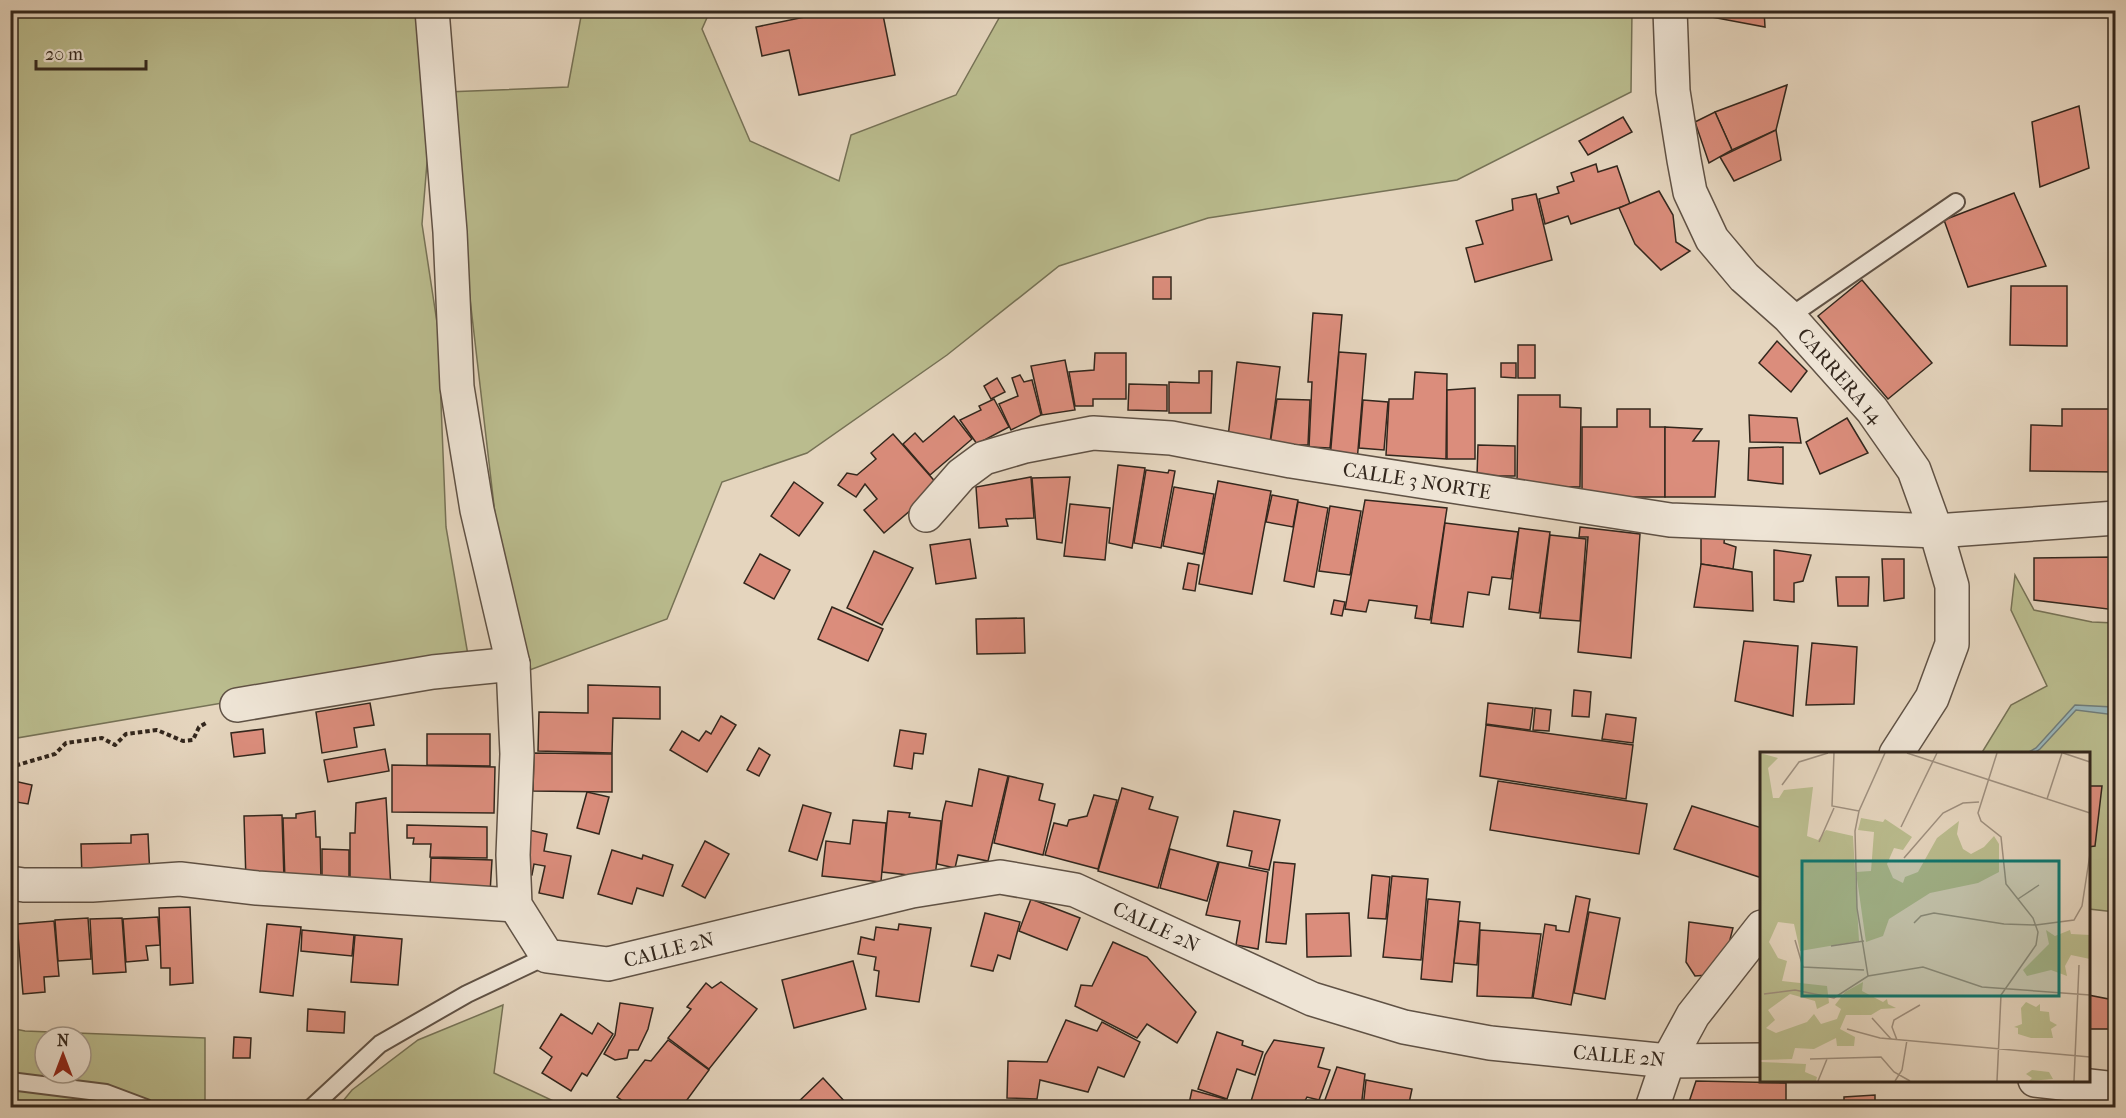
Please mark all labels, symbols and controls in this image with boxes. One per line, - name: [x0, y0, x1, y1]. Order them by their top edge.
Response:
- scale bar: [36, 33, 146, 71]
- text: 20 m: [45, 44, 83, 65]
- street label: CARRERA 14: [1793, 324, 1888, 429]
- street label: CALLE 3 NORTE: [1341, 458, 1493, 504]
- inset map: [1760, 752, 2090, 1082]
- street label: CALLE 2N: [1109, 897, 1203, 957]
- street label: CALLE 2N: [621, 928, 717, 972]
- north arrow: [33, 1025, 93, 1085]
- text: N: [57, 1031, 70, 1050]
- street label: CALLE 2N: [1572, 1041, 1666, 1071]

